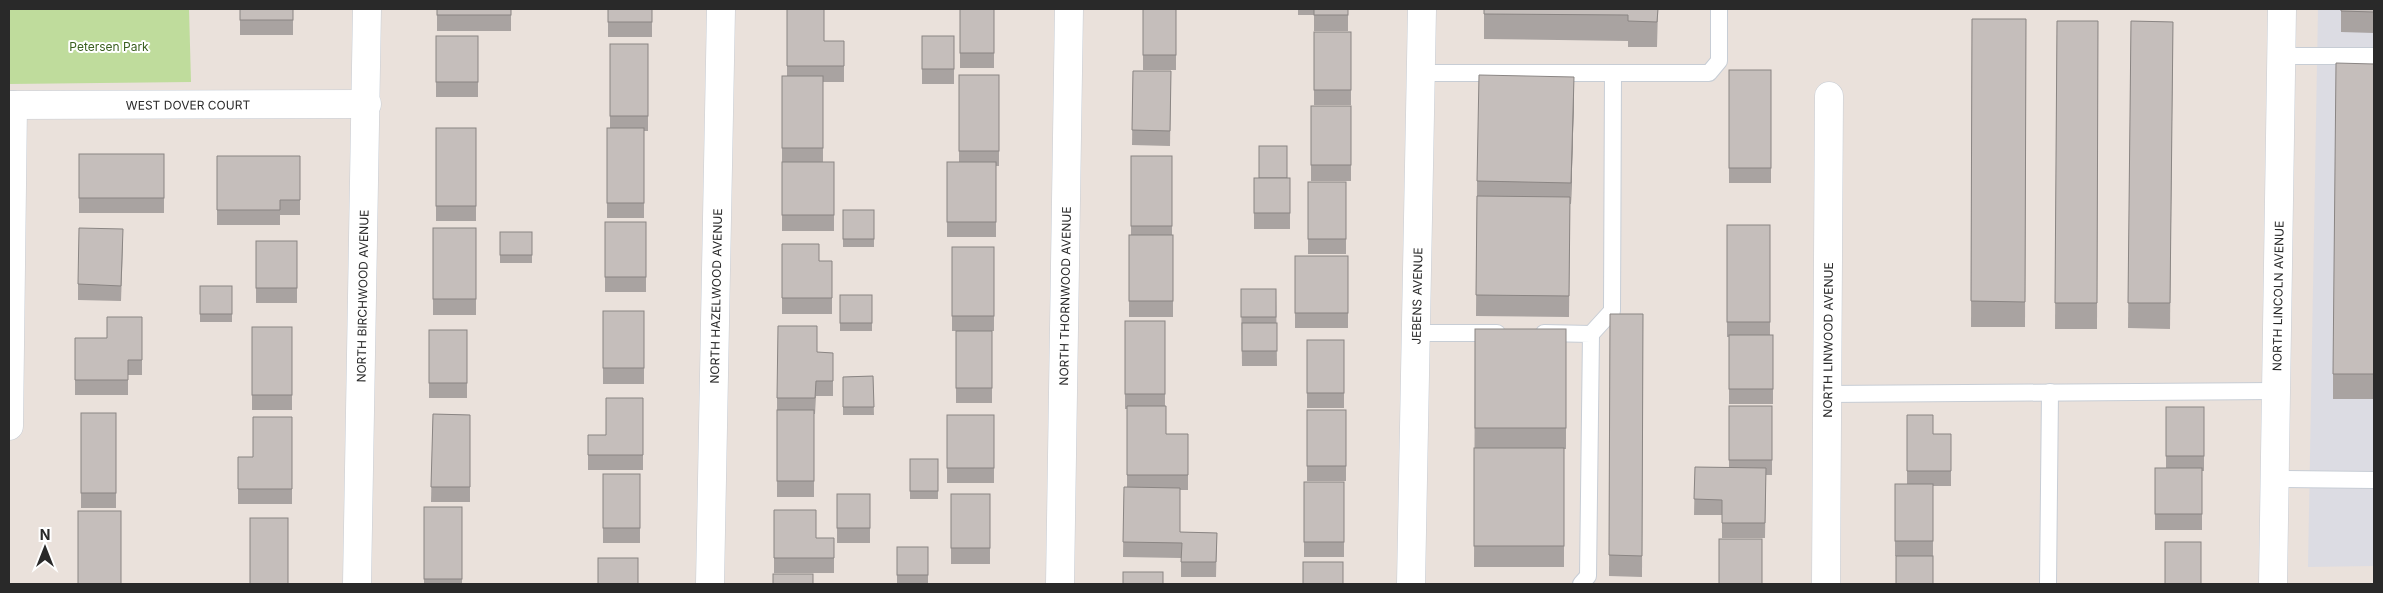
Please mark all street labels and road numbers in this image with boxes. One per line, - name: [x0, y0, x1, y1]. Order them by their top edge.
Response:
- street label: WEST DOVER COURT: [126, 97, 250, 112]
- street label: NORTH THORNWOOD AVENUE: [1056, 206, 1073, 386]
- street label: NORTH HAZELWOOD AVENUE: [706, 208, 725, 384]
- street label: NORTH BIRCHWOOD AVENUE: [353, 209, 371, 383]
- street label: NORTH LINCOLN AVENUE: [2269, 221, 2286, 371]
- street label: JEBENS AVENUE: [1408, 247, 1425, 345]
- street label: NORTH LINWOOD AVENUE: [1820, 262, 1835, 418]

